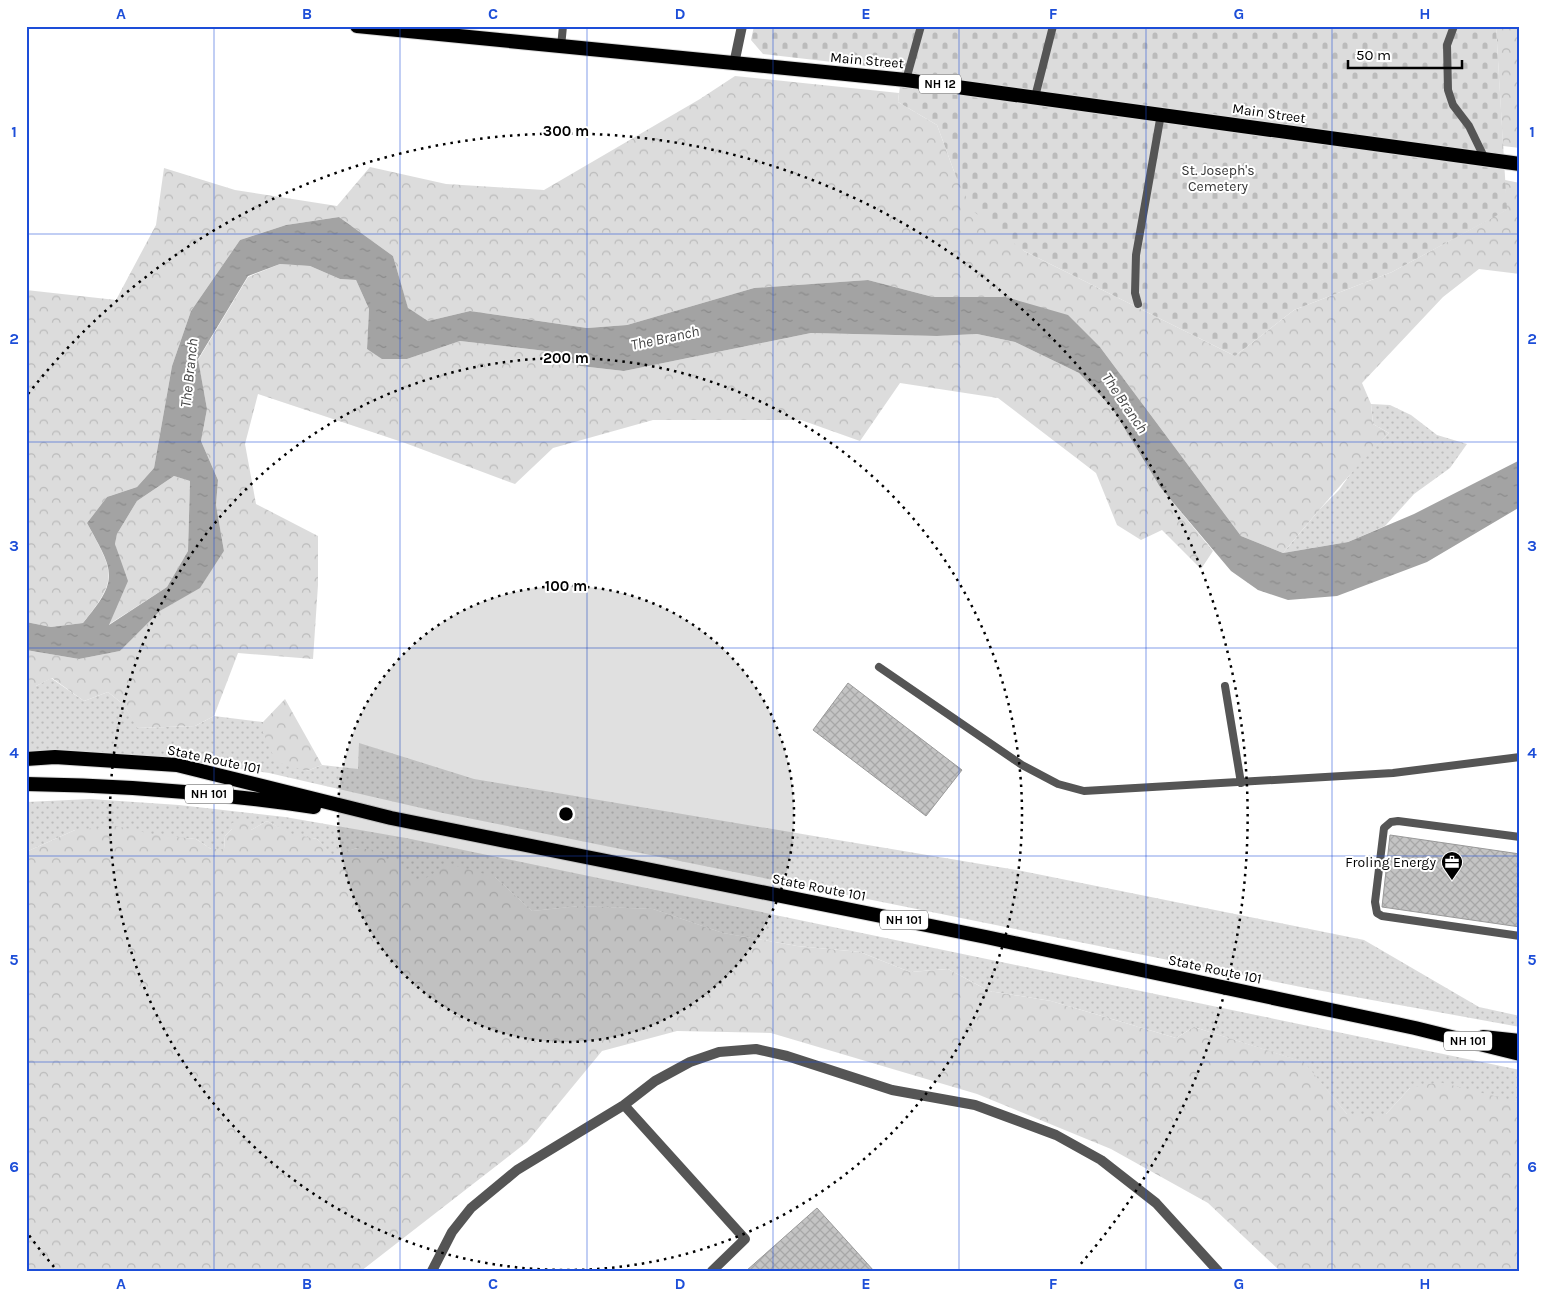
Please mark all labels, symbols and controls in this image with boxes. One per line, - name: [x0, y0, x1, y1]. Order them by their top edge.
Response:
- text: A: [116, 4, 126, 23]
- text: B: [302, 4, 312, 23]
- text: C: [488, 4, 498, 23]
- text: D: [675, 4, 686, 23]
- text: E: [861, 4, 871, 23]
- text: F: [1049, 4, 1058, 23]
- text: G: [1234, 4, 1244, 23]
- text: H: [1419, 4, 1431, 23]
- scale bar: [1348, 38, 1462, 70]
- text: 50 m: [1356, 46, 1391, 64]
- street label: Main Street: [829, 49, 905, 72]
- road number: NH 12: [919, 74, 961, 94]
- street label: Main Street: [1231, 100, 1307, 127]
- text: 1: [11, 122, 17, 141]
- text: 300 m: [543, 122, 589, 140]
- text: 1: [1529, 122, 1535, 141]
- park label: St. Joseph's Cemetery: [1181, 162, 1255, 195]
- water label: The Branch: [629, 322, 701, 354]
- text: 2: [9, 329, 19, 348]
- text: 2: [1527, 329, 1537, 348]
- water label: The Branch: [176, 338, 202, 408]
- text: 200 m: [543, 349, 589, 367]
- water label: The Branch: [1098, 369, 1152, 437]
- text: 3: [9, 536, 19, 555]
- text: 3: [1527, 536, 1537, 555]
- text: 100 m: [545, 577, 587, 595]
- street label: State Route 101: [166, 741, 262, 778]
- text: 4: [9, 743, 19, 762]
- text: 4: [1527, 743, 1537, 762]
- road number: NH 101: [185, 784, 233, 804]
- centre of rings: [557, 805, 575, 823]
- office icon: Froling Energy: [1440, 850, 1464, 881]
- place label: Froling Energy: [1345, 854, 1436, 871]
- street label: State Route 101: [771, 870, 867, 905]
- road number: NH 101: [880, 910, 928, 930]
- text: 5: [9, 950, 19, 969]
- text: 5: [1527, 950, 1537, 969]
- street label: State Route 101: [1167, 951, 1263, 988]
- road number: NH 101: [1444, 1032, 1492, 1050]
- text: 6: [9, 1157, 19, 1176]
- text: 6: [1527, 1157, 1537, 1176]
- text: A: [116, 1274, 126, 1293]
- text: B: [302, 1274, 312, 1293]
- text: C: [488, 1274, 498, 1293]
- text: D: [675, 1274, 686, 1293]
- text: E: [861, 1274, 871, 1293]
- text: F: [1049, 1274, 1058, 1293]
- text: G: [1234, 1274, 1244, 1293]
- text: H: [1419, 1274, 1431, 1293]

